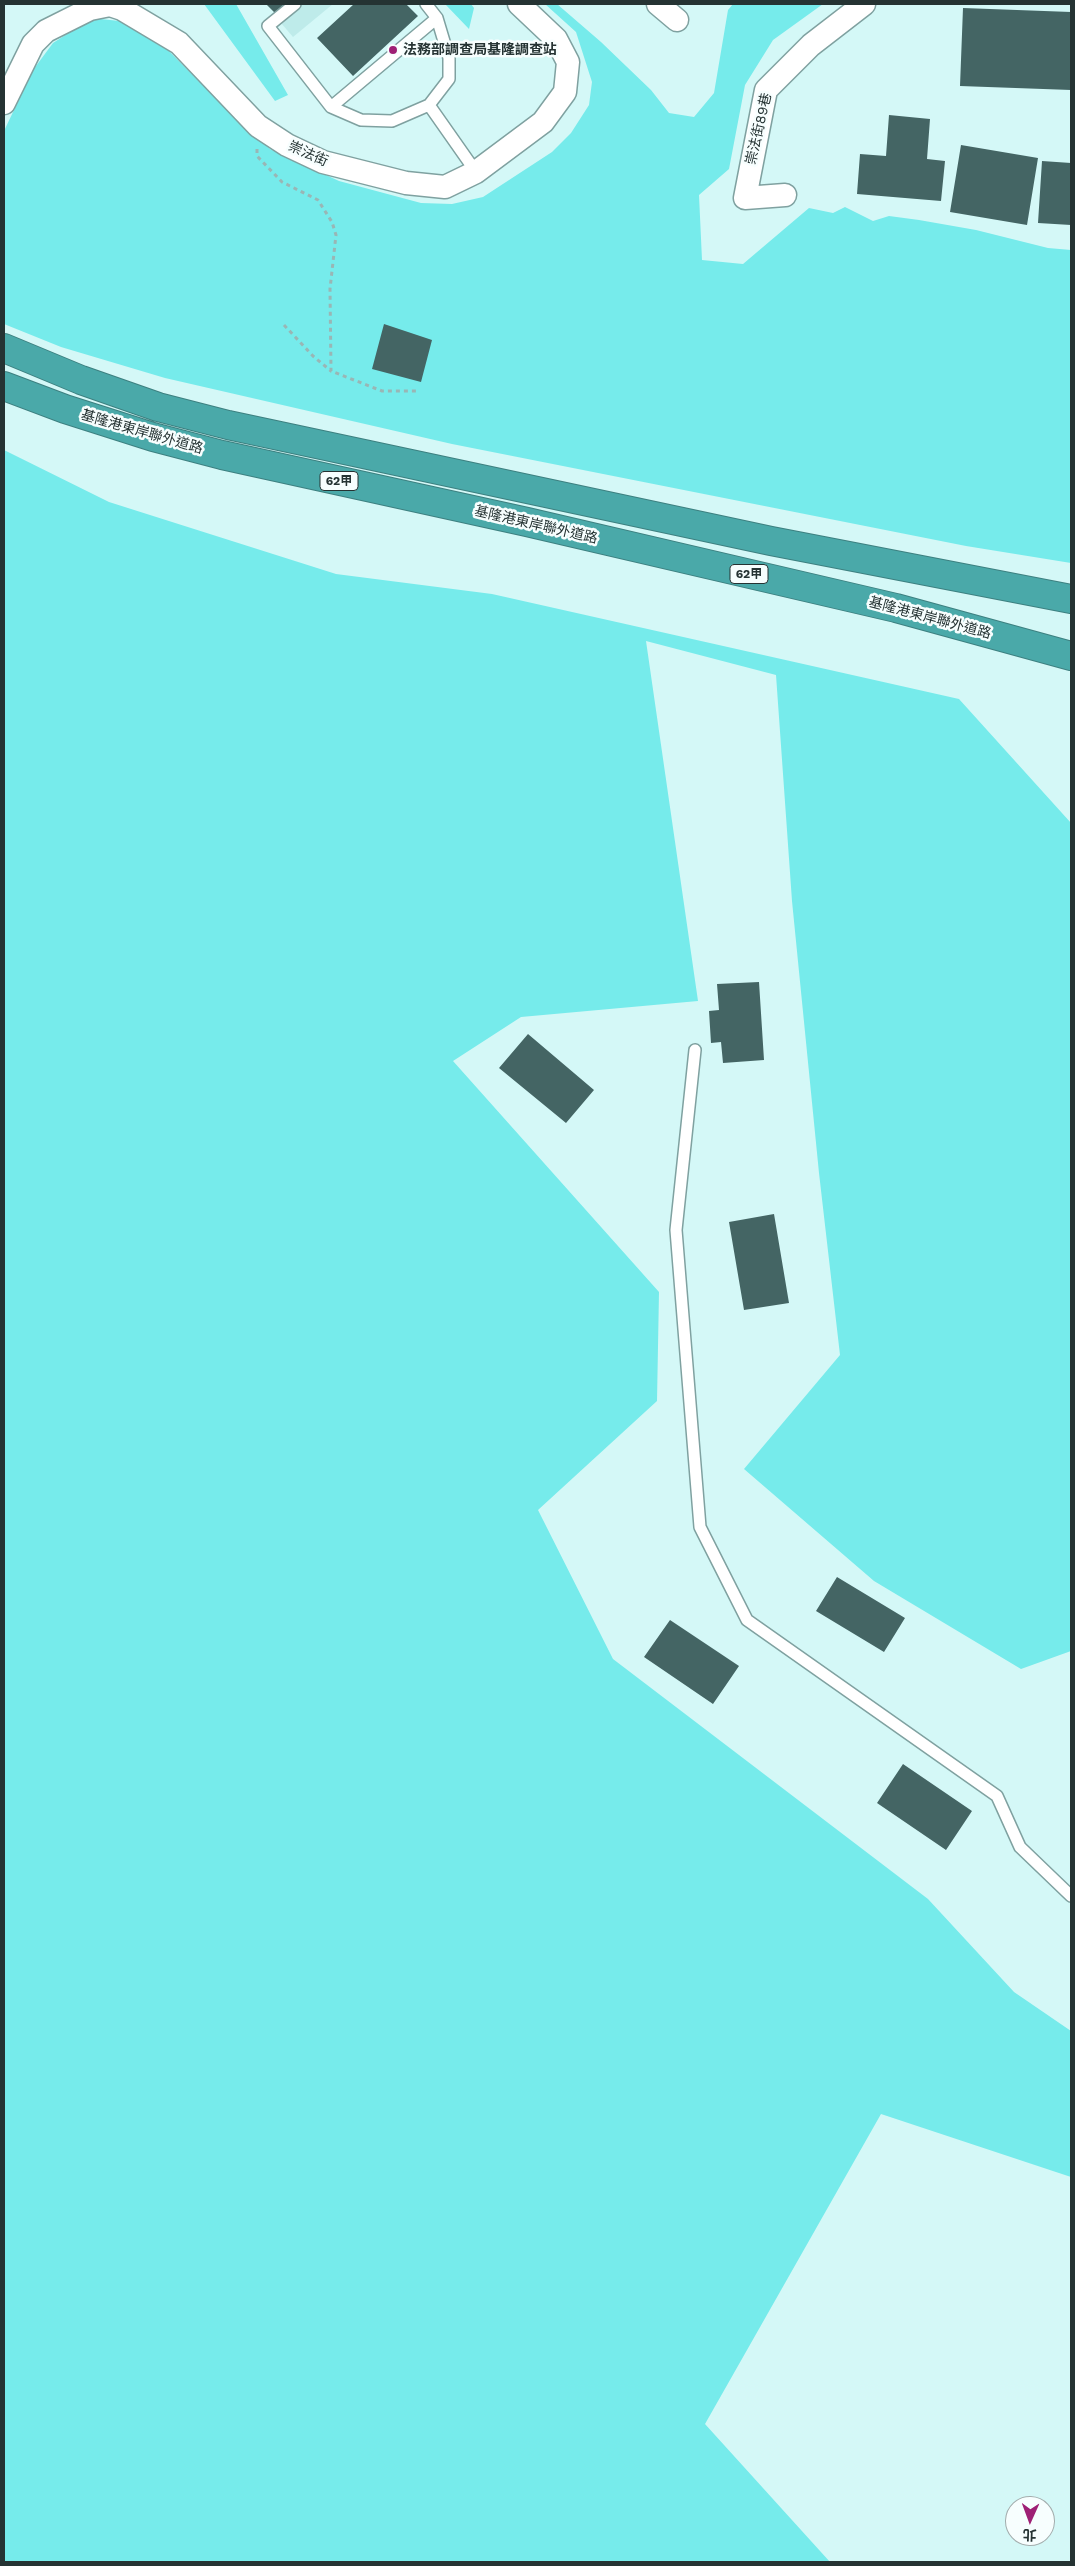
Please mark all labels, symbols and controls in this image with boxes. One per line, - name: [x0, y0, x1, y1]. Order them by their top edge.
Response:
- place label: 法務部調查局基隆調查站: [403, 42, 557, 58]
- marker: 法務部調查局基隆調查站: [387, 44, 399, 56]
- street label: 崇法街89巷: [743, 91, 775, 167]
- street label: 崇法街: [285, 138, 331, 170]
- street label: 基隆港東岸聯外道路: [79, 407, 205, 457]
- road number: 62甲: [320, 472, 358, 491]
- street label: 基隆港東岸聯外道路: [473, 503, 599, 547]
- road number: 62甲: [730, 564, 768, 584]
- street label: 基隆港東岸聯外道路: [867, 594, 993, 642]
- north arrow: [1005, 2496, 1055, 2546]
- text: 北: [1022, 2527, 1037, 2543]

